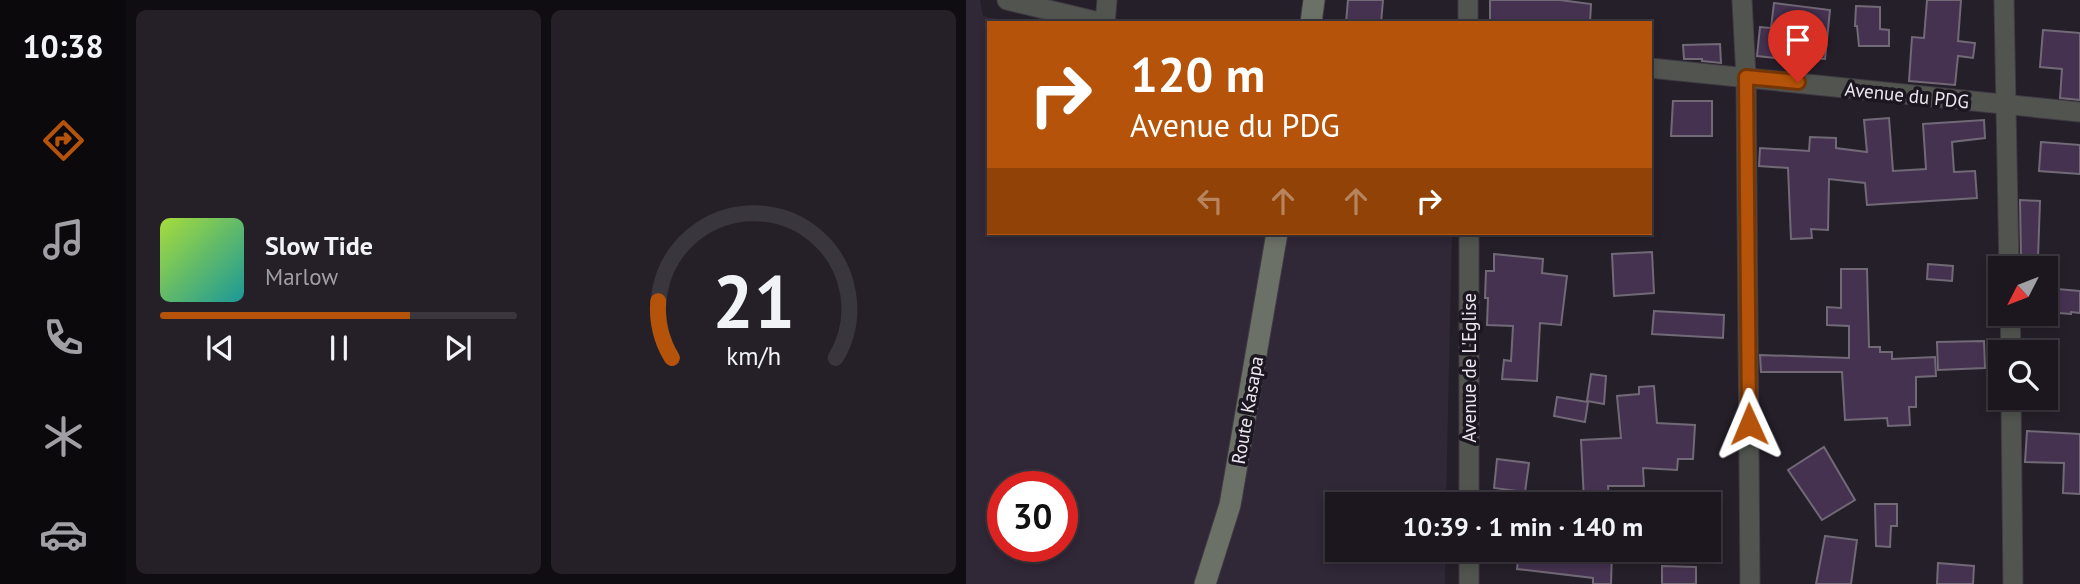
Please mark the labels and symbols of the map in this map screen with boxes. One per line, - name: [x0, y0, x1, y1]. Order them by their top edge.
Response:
- pin: [1768, 10, 1828, 82]
- street label: Avenue du PDG: [1844, 77, 1970, 113]
- north arrow: [1988, 256, 2058, 326]
- street label: Avenue de L'Eglise: [1457, 293, 1481, 443]
- street label: Route Kasapa: [1226, 354, 1268, 466]
- position arrow: [1712, 387, 1786, 461]
- speed limit sign: 30: [987, 471, 1078, 562]

